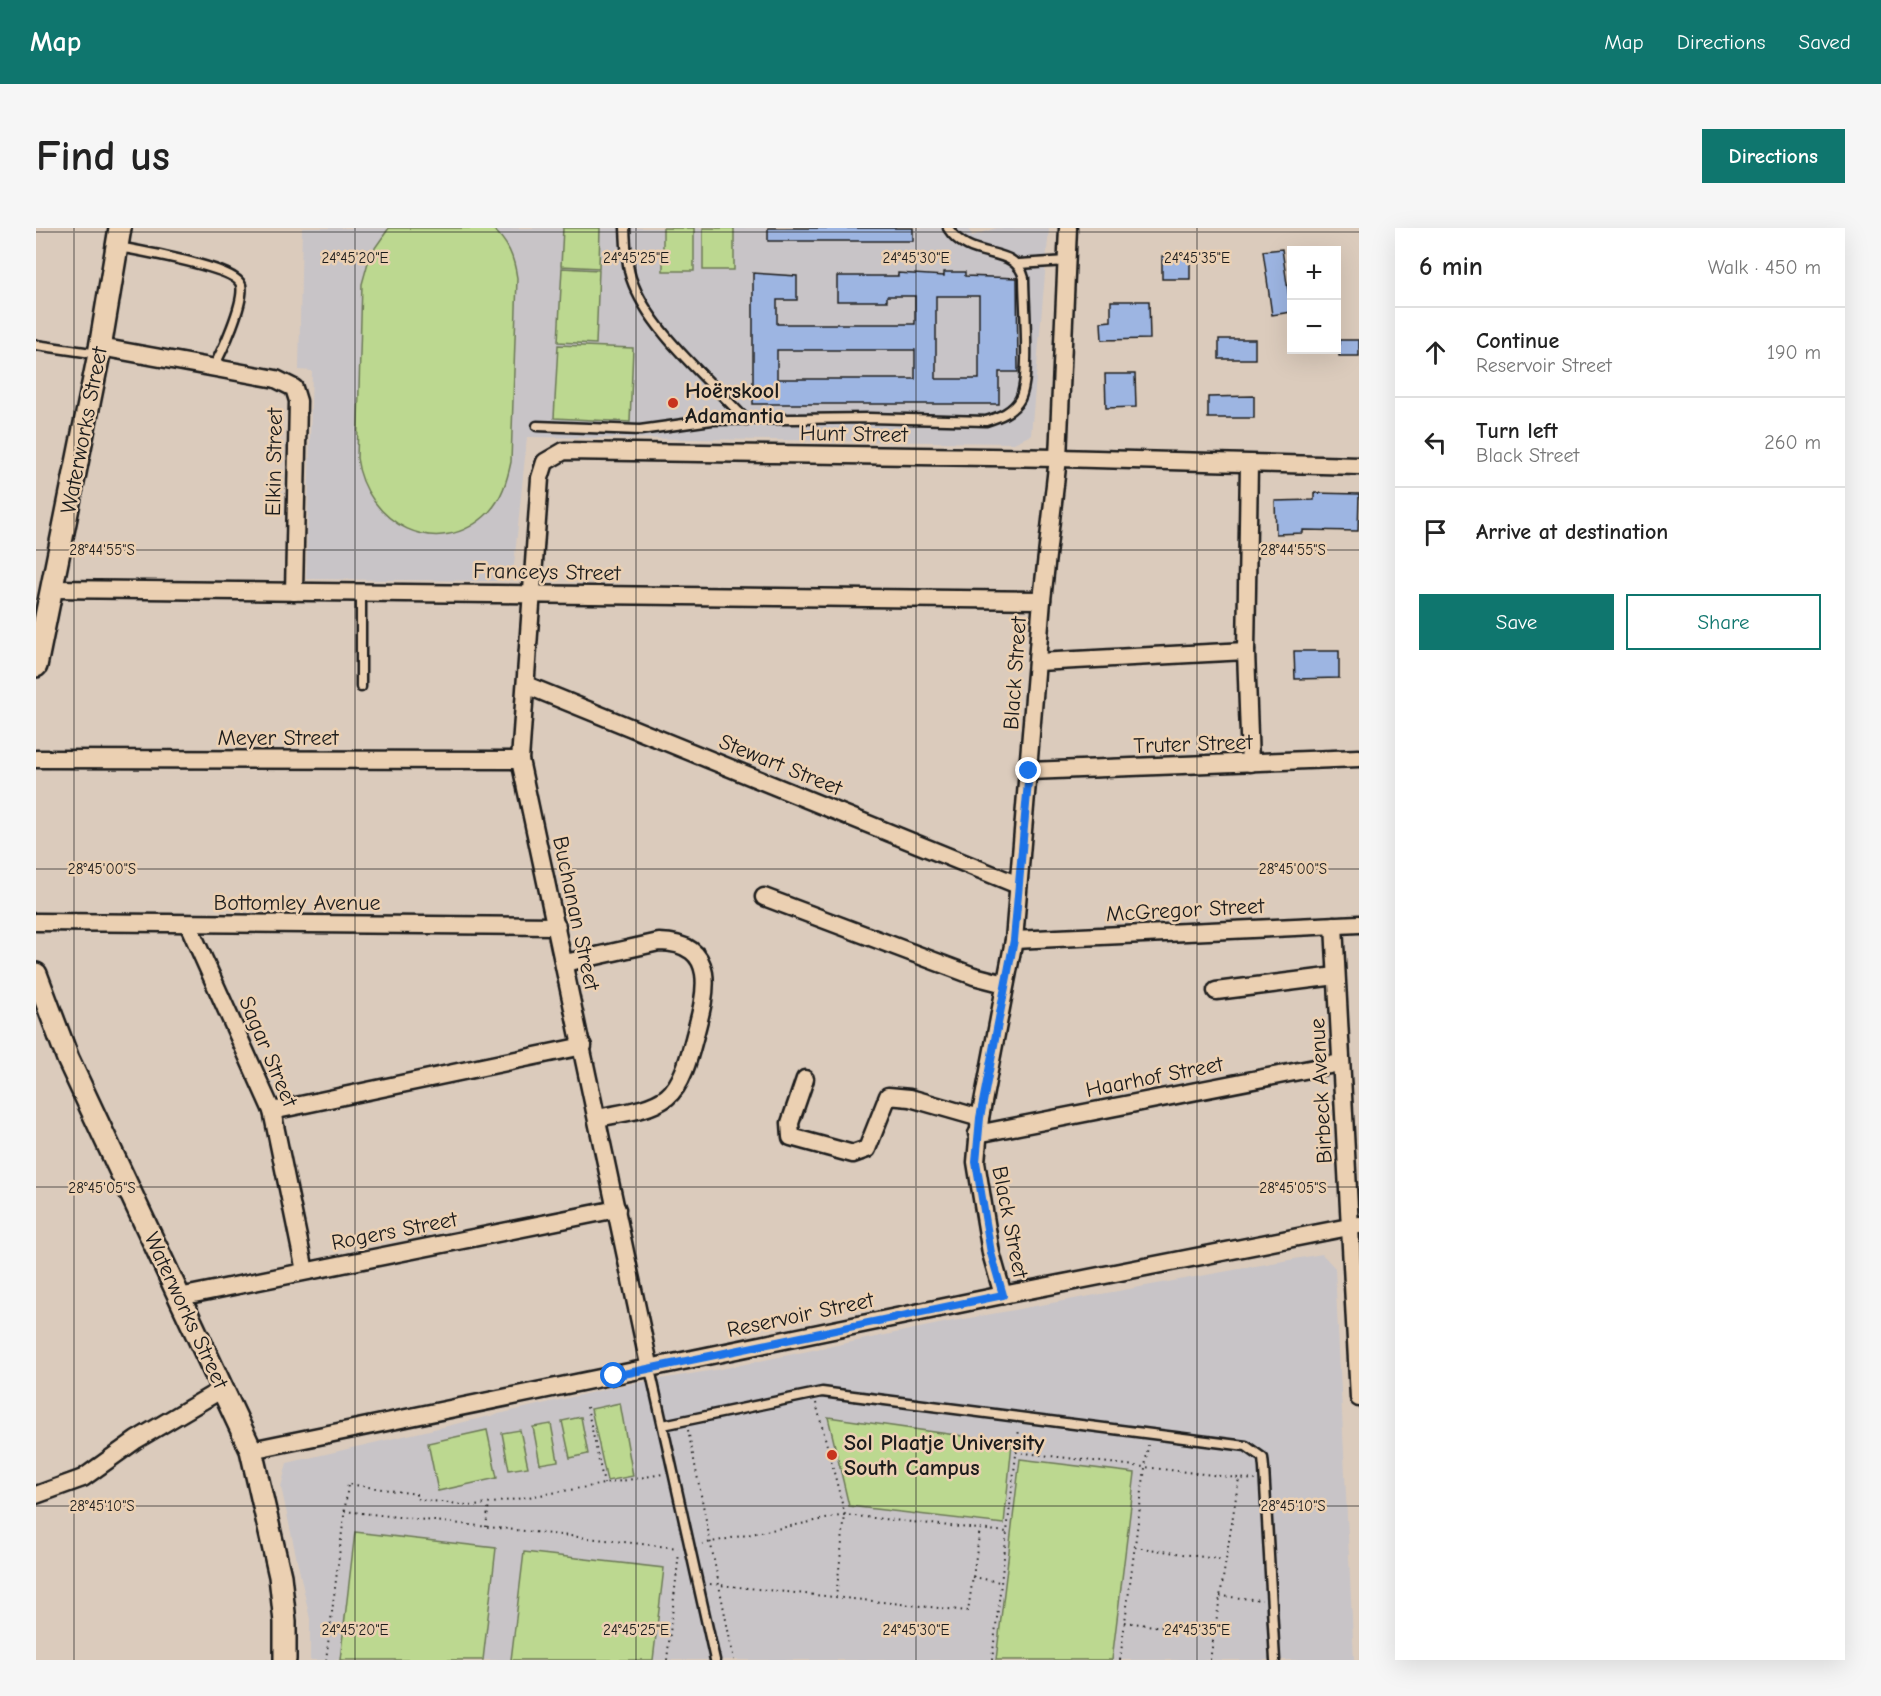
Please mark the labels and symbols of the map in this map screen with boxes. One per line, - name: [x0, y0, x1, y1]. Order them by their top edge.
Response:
- text: 24°45'20"E: [321, 249, 389, 267]
- text: 24°45'25"E: [603, 249, 669, 267]
- text: 24°45'30"E: [883, 249, 949, 267]
- text: 24°45'35"E: [1164, 249, 1230, 267]
- street label: Waterworks Street: [55, 344, 113, 516]
- place label: Hoërskool Adamantia: [685, 378, 784, 429]
- marker: Hoërskool Adamantia: [666, 396, 680, 410]
- street label: Elkin Street: [260, 407, 288, 516]
- street label: Hunt Street: [800, 420, 909, 448]
- text: 28°44'55"S: [69, 541, 135, 559]
- text: 28°44'55"S: [1260, 541, 1326, 559]
- street label: Franceys Street: [473, 558, 622, 586]
- street label: Black Street: [998, 615, 1032, 731]
- street label: Meyer Street: [217, 725, 339, 751]
- street label: Stewart Street: [715, 728, 847, 802]
- street label: Truter Street: [1133, 729, 1254, 759]
- route end: [1015, 757, 1041, 783]
- street label: Buchanan Street: [547, 834, 605, 993]
- text: 28°45'00"S: [68, 860, 136, 878]
- text: 28°45'00"S: [1259, 860, 1327, 878]
- street label: Bottomley Avenue: [214, 890, 380, 916]
- street label: McGregor Street: [1105, 893, 1266, 927]
- street label: Sagar Street: [233, 992, 303, 1111]
- street label: Birbeck Avenue: [1304, 1017, 1338, 1164]
- street label: Haarhof Street: [1083, 1051, 1226, 1103]
- street label: Black Street: [986, 1164, 1034, 1281]
- text: 28°45'05"S: [68, 1179, 136, 1197]
- text: 28°45'05"S: [1259, 1179, 1327, 1197]
- street label: Rogers Street: [329, 1206, 460, 1256]
- street label: Waterworks Street: [138, 1228, 234, 1393]
- street label: Reservoir Street: [724, 1287, 877, 1343]
- route start: [600, 1362, 626, 1388]
- place label: Sol Plaatje University South Campus: [844, 1430, 1045, 1481]
- marker: Sol Plaatje University South Campus: [825, 1448, 839, 1462]
- text: 28°45'10"S: [69, 1497, 135, 1515]
- text: 28°45'10"S: [1260, 1497, 1326, 1515]
- text: 24°45'20"E: [321, 1621, 389, 1639]
- text: 24°45'25"E: [603, 1621, 669, 1639]
- text: 24°45'30"E: [883, 1621, 949, 1639]
- text: 24°45'35"E: [1164, 1621, 1230, 1639]

